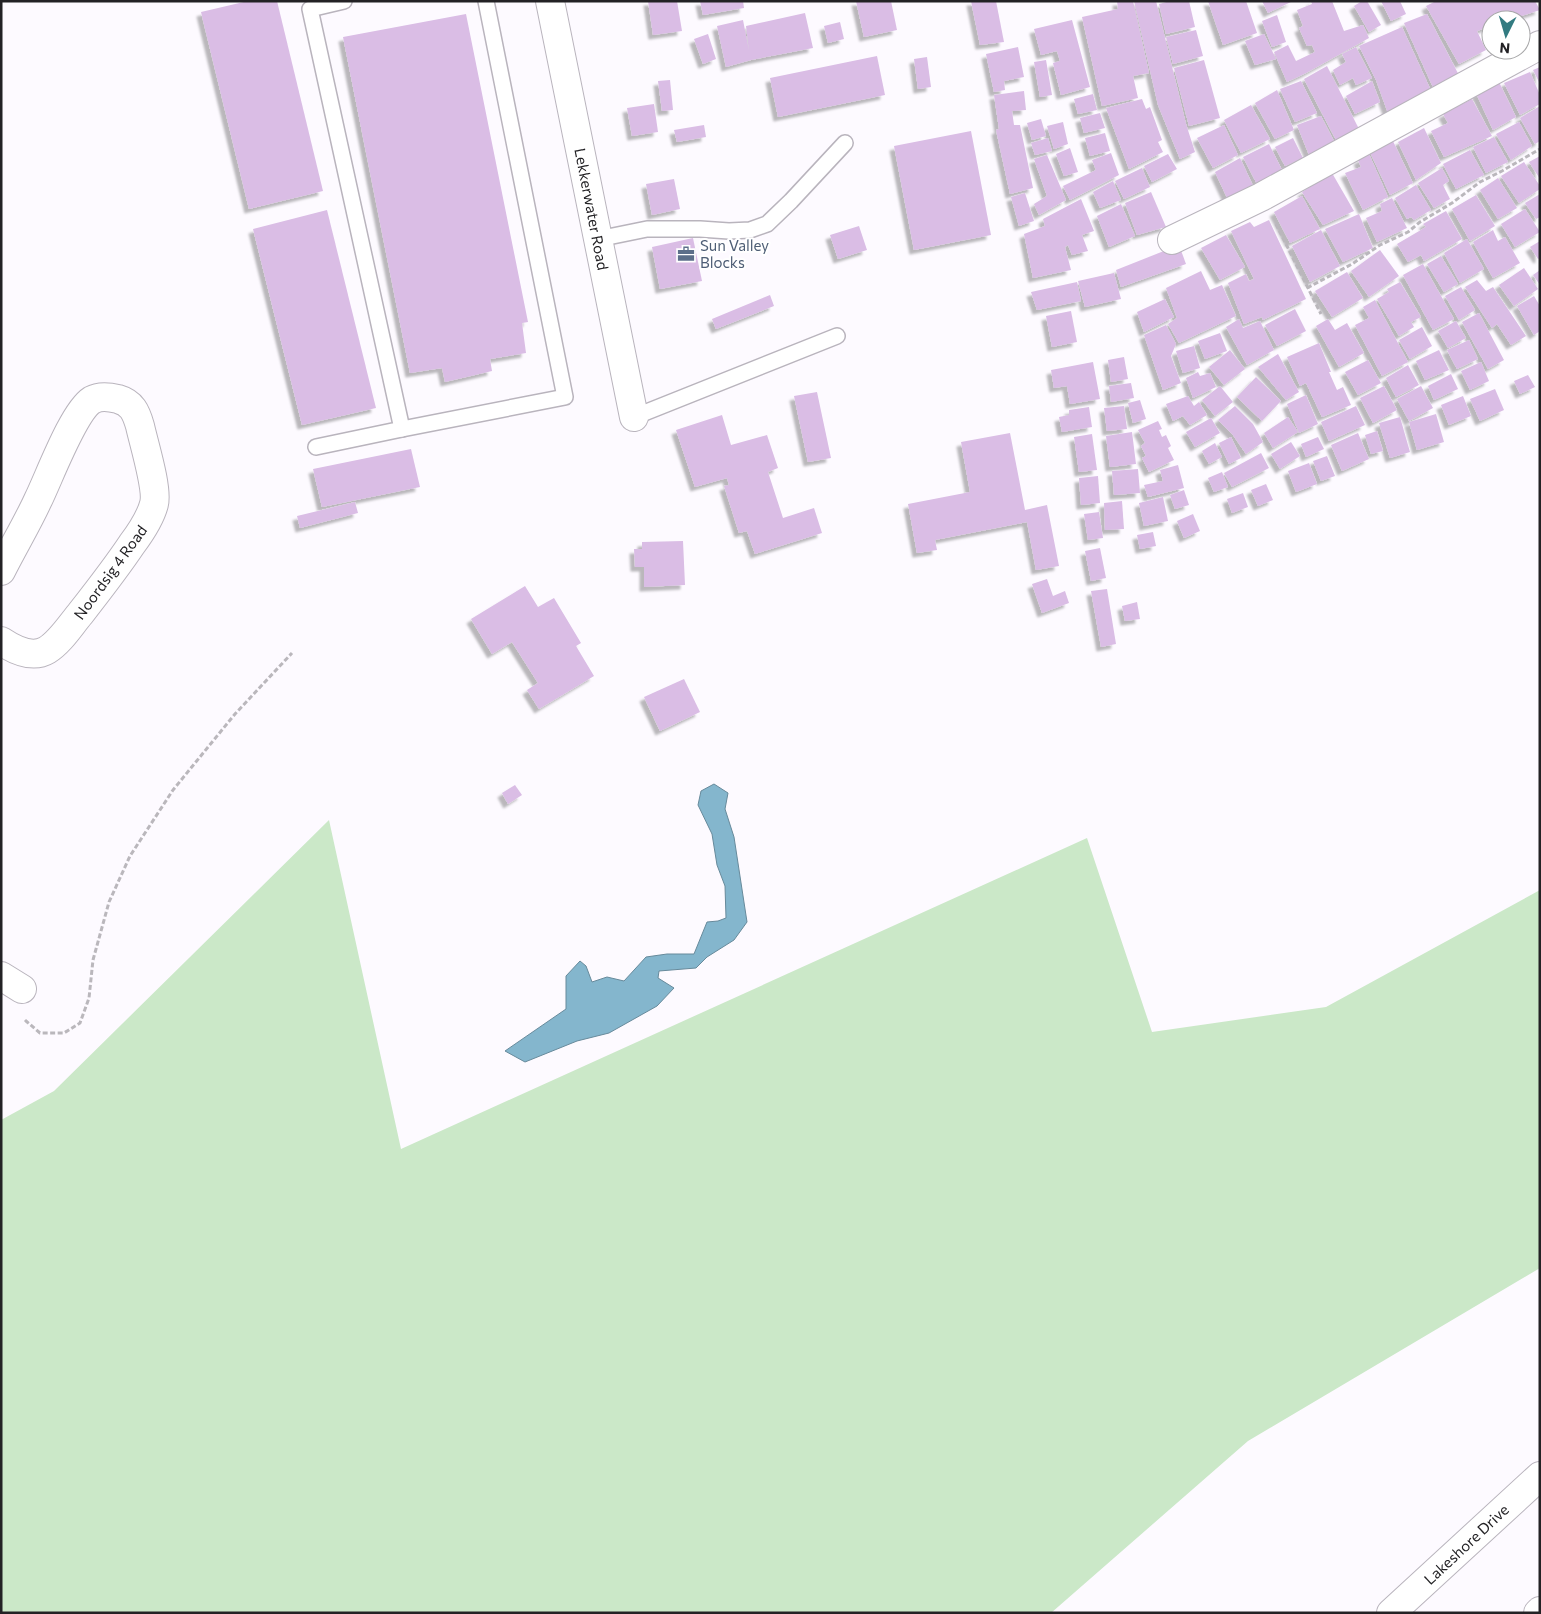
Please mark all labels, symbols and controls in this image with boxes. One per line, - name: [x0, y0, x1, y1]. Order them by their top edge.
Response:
- north arrow: [1481, 10, 1531, 60]
- text: N: [1499, 40, 1511, 57]
- street label: Lekkerwater Road: [571, 146, 613, 272]
- place label: Sun Valley Blocks: [700, 236, 769, 271]
- office icon: Sun Valley Blocks: [676, 244, 696, 264]
- street label: Noordsig 4 Road: [70, 521, 150, 623]
- street label: Lakeshore Drive: [1420, 1500, 1512, 1588]

